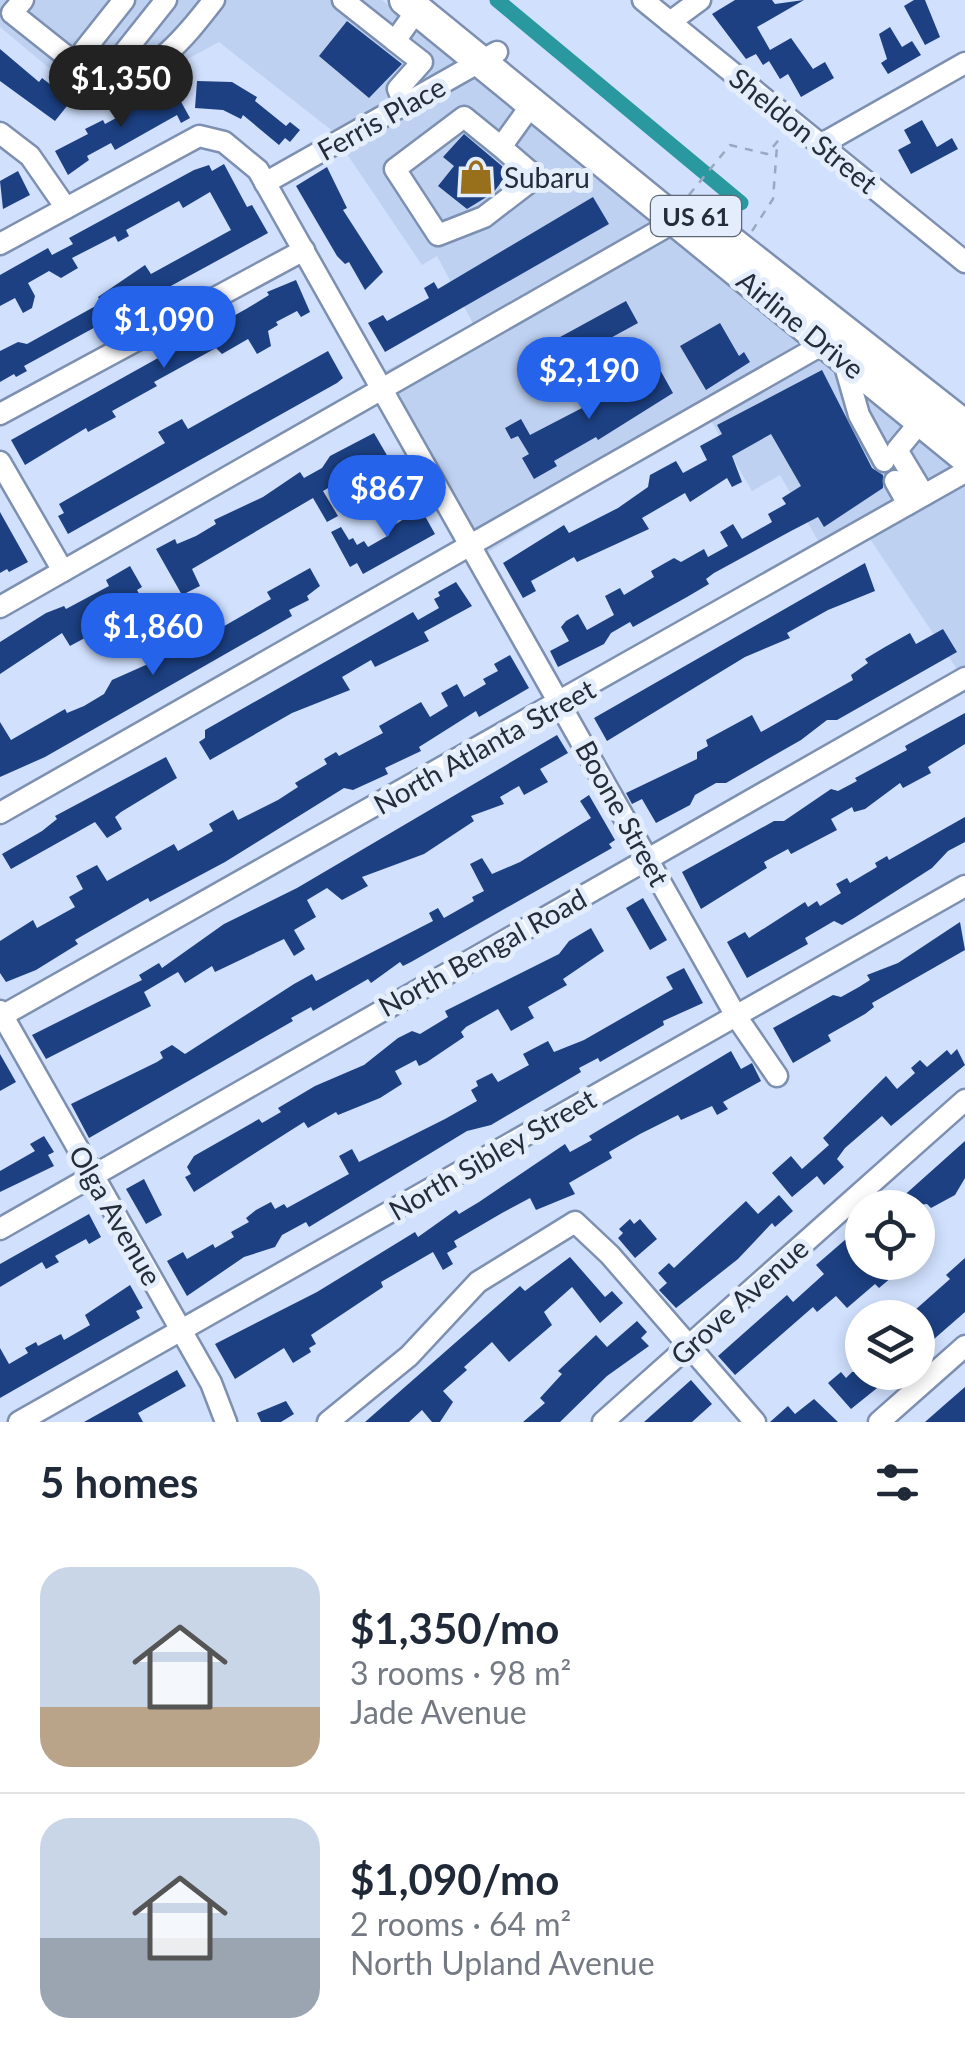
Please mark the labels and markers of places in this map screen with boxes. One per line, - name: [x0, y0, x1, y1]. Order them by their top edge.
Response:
- pin: $1,350: [40, 45, 202, 130]
- shop icon: Subaru: [457, 158, 495, 196]
- place label: Subaru: [504, 160, 590, 194]
- pin: $1,090: [83, 286, 245, 371]
- pin: $2,190: [508, 337, 670, 422]
- pin: $867: [328, 455, 446, 540]
- pin: $1,860: [72, 593, 234, 678]

